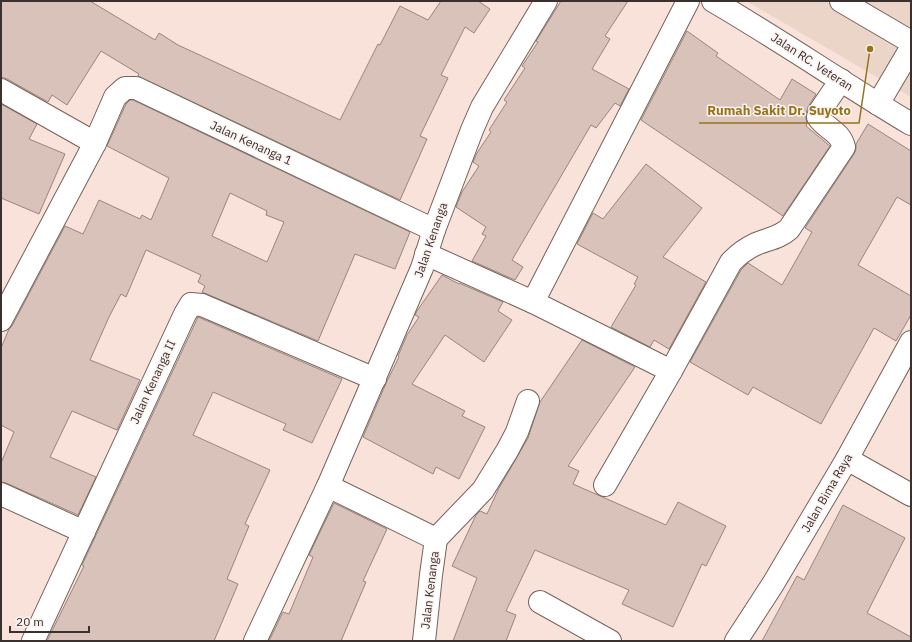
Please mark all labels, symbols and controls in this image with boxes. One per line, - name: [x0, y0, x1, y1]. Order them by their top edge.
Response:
- street label: Jalan RC. Veteran: [768, 29, 856, 94]
- callout: Rumah Sakit Dr. Suyoto: [699, 98, 859, 123]
- text: Rumah Sakit Dr. Suyoto: [707, 102, 851, 119]
- street label: Jalan Kenanga 1: [208, 117, 294, 168]
- street label: Jalan Kenanga: [411, 200, 451, 279]
- street label: Jalan Kenanga II: [127, 337, 179, 426]
- street label: Jalan Bima Raya: [798, 450, 855, 535]
- street label: Jalan Kenanga: [417, 549, 442, 630]
- scale bar: [10, 608, 89, 634]
- text: 20 m: [16, 614, 44, 629]

